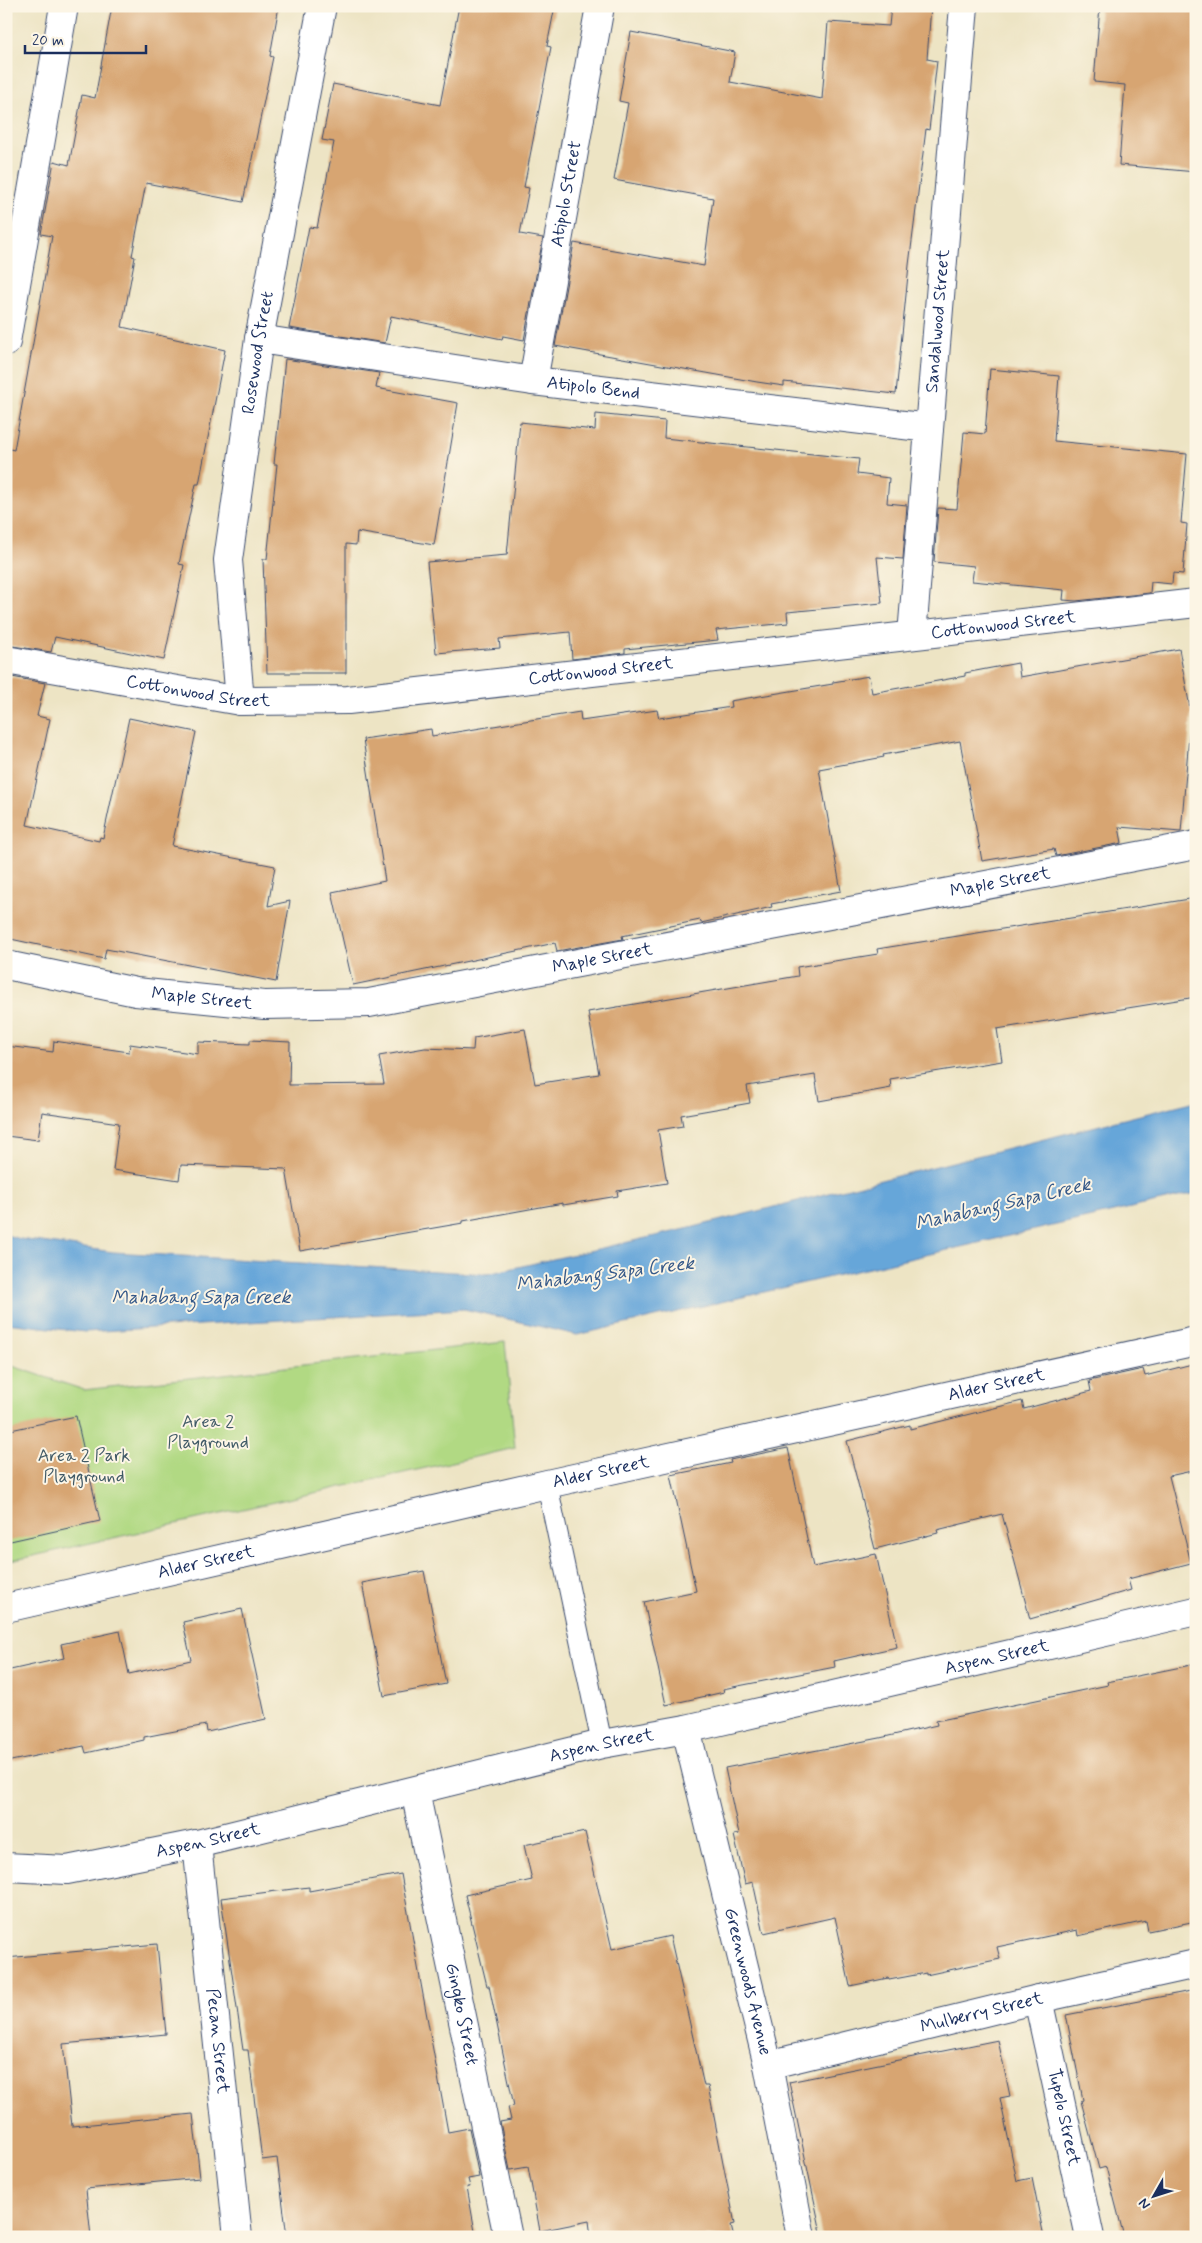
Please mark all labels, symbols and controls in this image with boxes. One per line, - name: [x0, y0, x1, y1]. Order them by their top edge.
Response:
- scale bar: [25, 22, 146, 54]
- text: 20 m: [32, 31, 64, 51]
- street label: Atipolo Street: [545, 139, 588, 249]
- street label: Sandalwood Street: [920, 248, 956, 394]
- street label: Rosewood Street: [237, 289, 280, 416]
- street label: Atipolo Bend: [546, 371, 641, 406]
- street label: Cottonwood Street: [930, 605, 1077, 645]
- street label: Cottonwood Street: [527, 651, 675, 691]
- street label: Cottonwood Street: [124, 669, 271, 714]
- street label: Maple Street: [948, 861, 1053, 904]
- street label: Maple Street: [550, 937, 655, 980]
- street label: Maple Street: [150, 982, 254, 1016]
- water label: Mahabang Sapa Creek: [913, 1171, 1095, 1238]
- water label: Mahabang Sapa Creek: [515, 1251, 697, 1299]
- water label: Mahabang Sapa Creek: [112, 1285, 292, 1312]
- street label: Alder Street: [946, 1363, 1047, 1407]
- park label: Area 2 Playground: [167, 1410, 249, 1455]
- park label: Area 2 Park Playground: [38, 1444, 130, 1489]
- street label: Alder Street: [550, 1450, 652, 1494]
- street label: Alder Street: [155, 1539, 257, 1585]
- street label: Aspen Street: [942, 1633, 1052, 1681]
- street label: Aspen Street: [547, 1723, 656, 1769]
- street label: Aspen Street: [154, 1817, 263, 1864]
- street label: Greenwoods Avenue: [718, 1905, 777, 2058]
- street label: Gingko Street: [439, 1961, 484, 2068]
- street label: Mulberry Street: [918, 1986, 1046, 2039]
- street label: Pecan Street: [200, 1987, 235, 2095]
- street label: Tupelo Street: [1042, 2066, 1086, 2168]
- north arrow: [1130, 2170, 1180, 2220]
- text: N: [1135, 2194, 1155, 2213]

